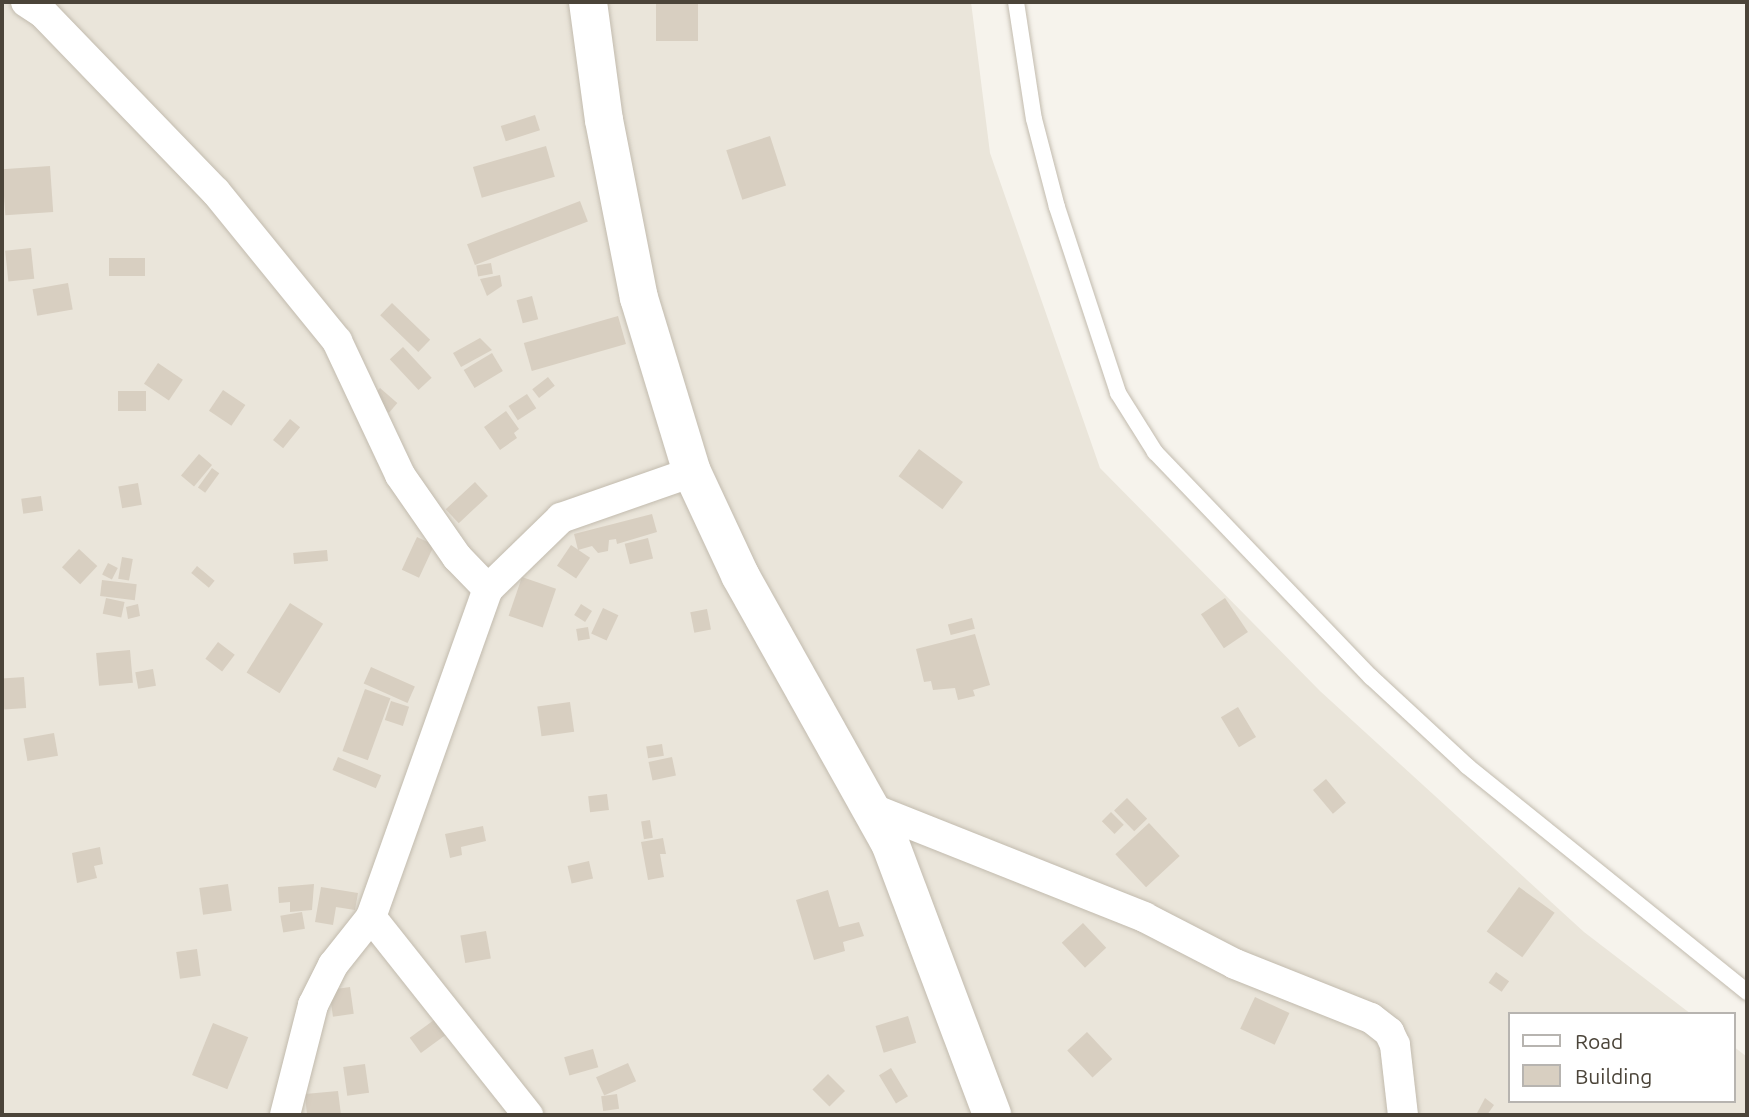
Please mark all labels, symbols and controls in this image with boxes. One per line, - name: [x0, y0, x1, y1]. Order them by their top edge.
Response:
- legend: [1508, 1012, 1735, 1103]
- text: Road: [1575, 1029, 1623, 1053]
- text: Building: [1575, 1064, 1652, 1088]

